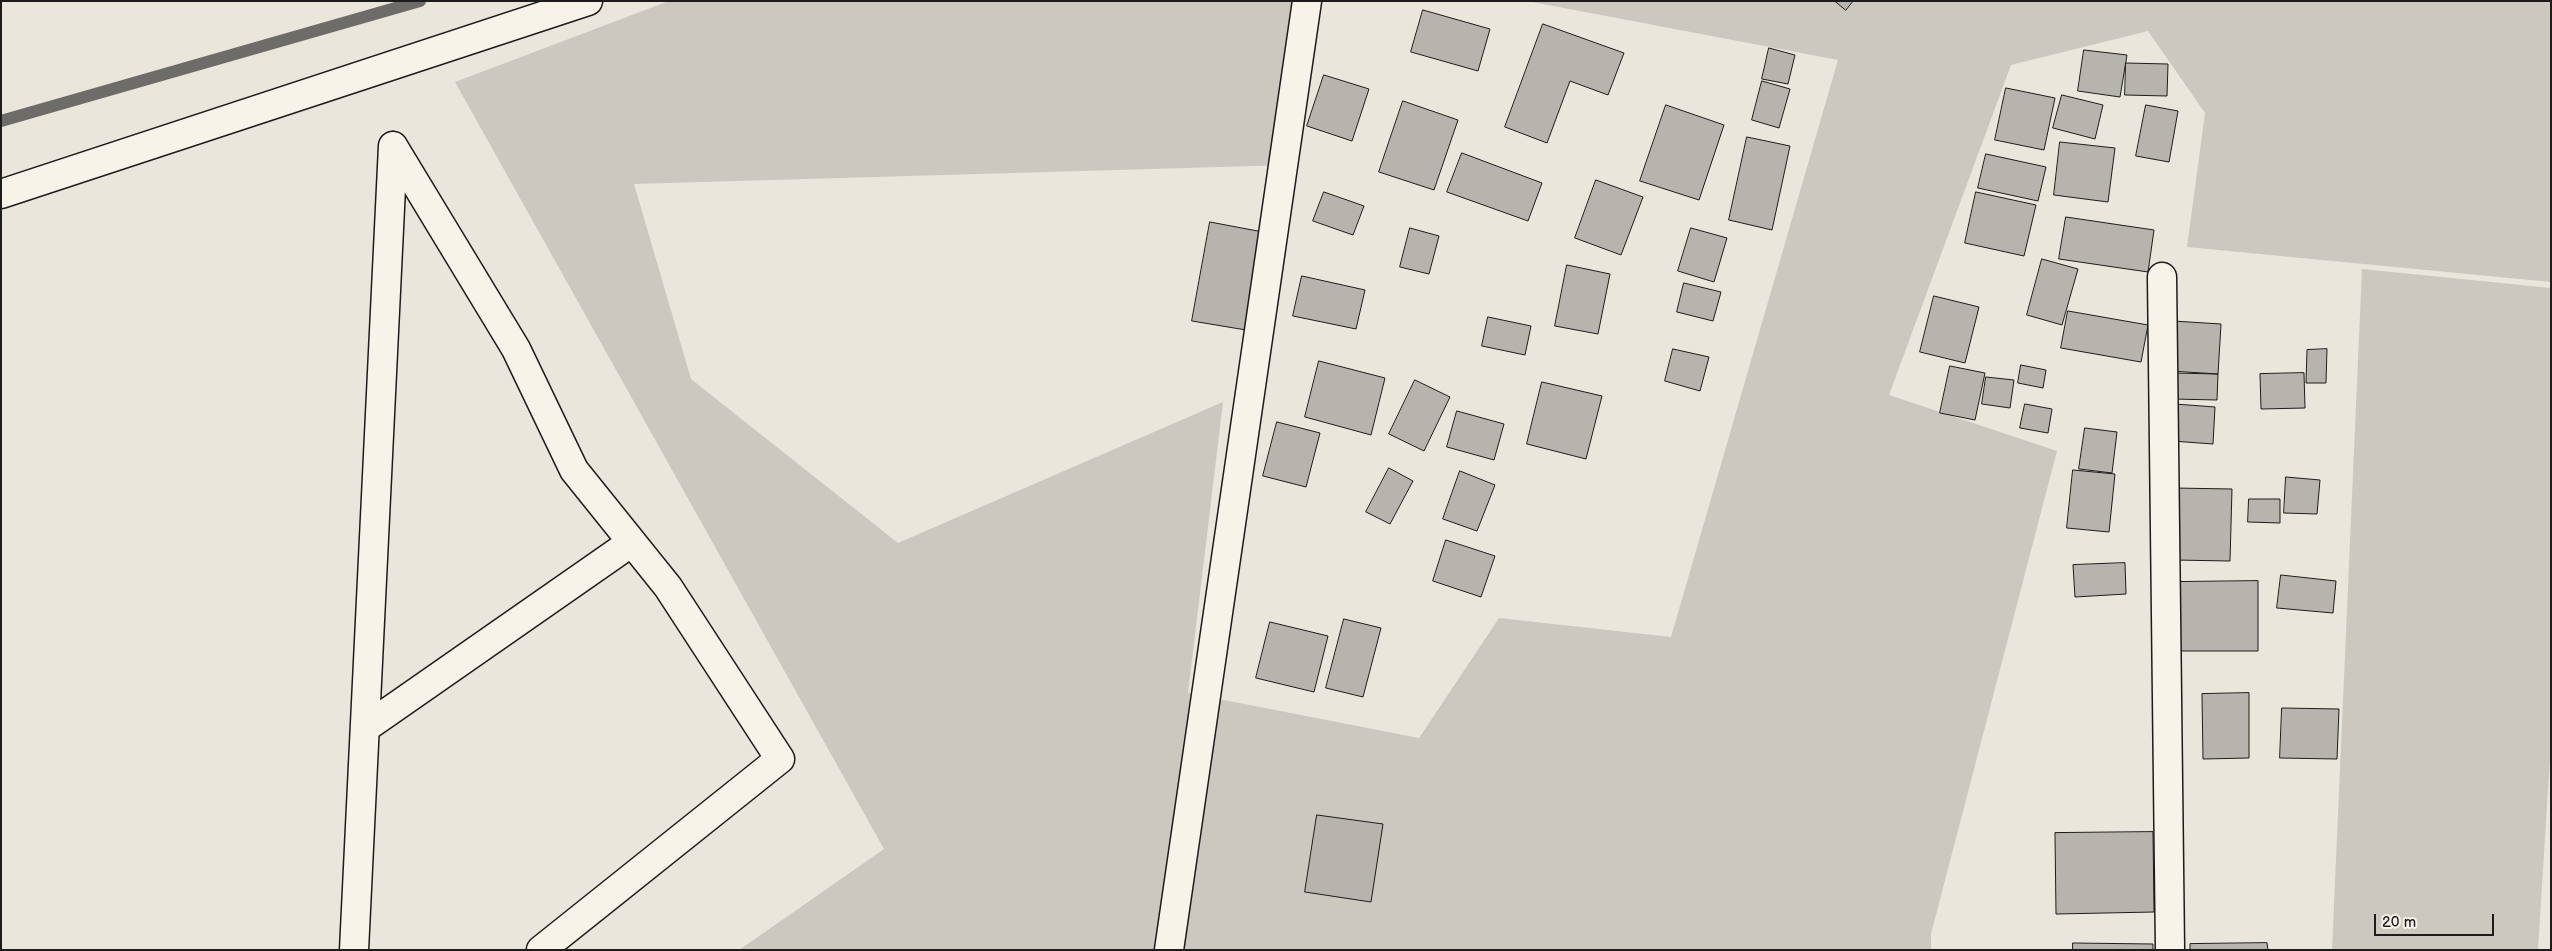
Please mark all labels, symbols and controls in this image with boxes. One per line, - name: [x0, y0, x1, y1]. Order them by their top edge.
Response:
- scale bar: [2377, 904, 2497, 936]
- text: 20 m: [2382, 913, 2416, 932]

